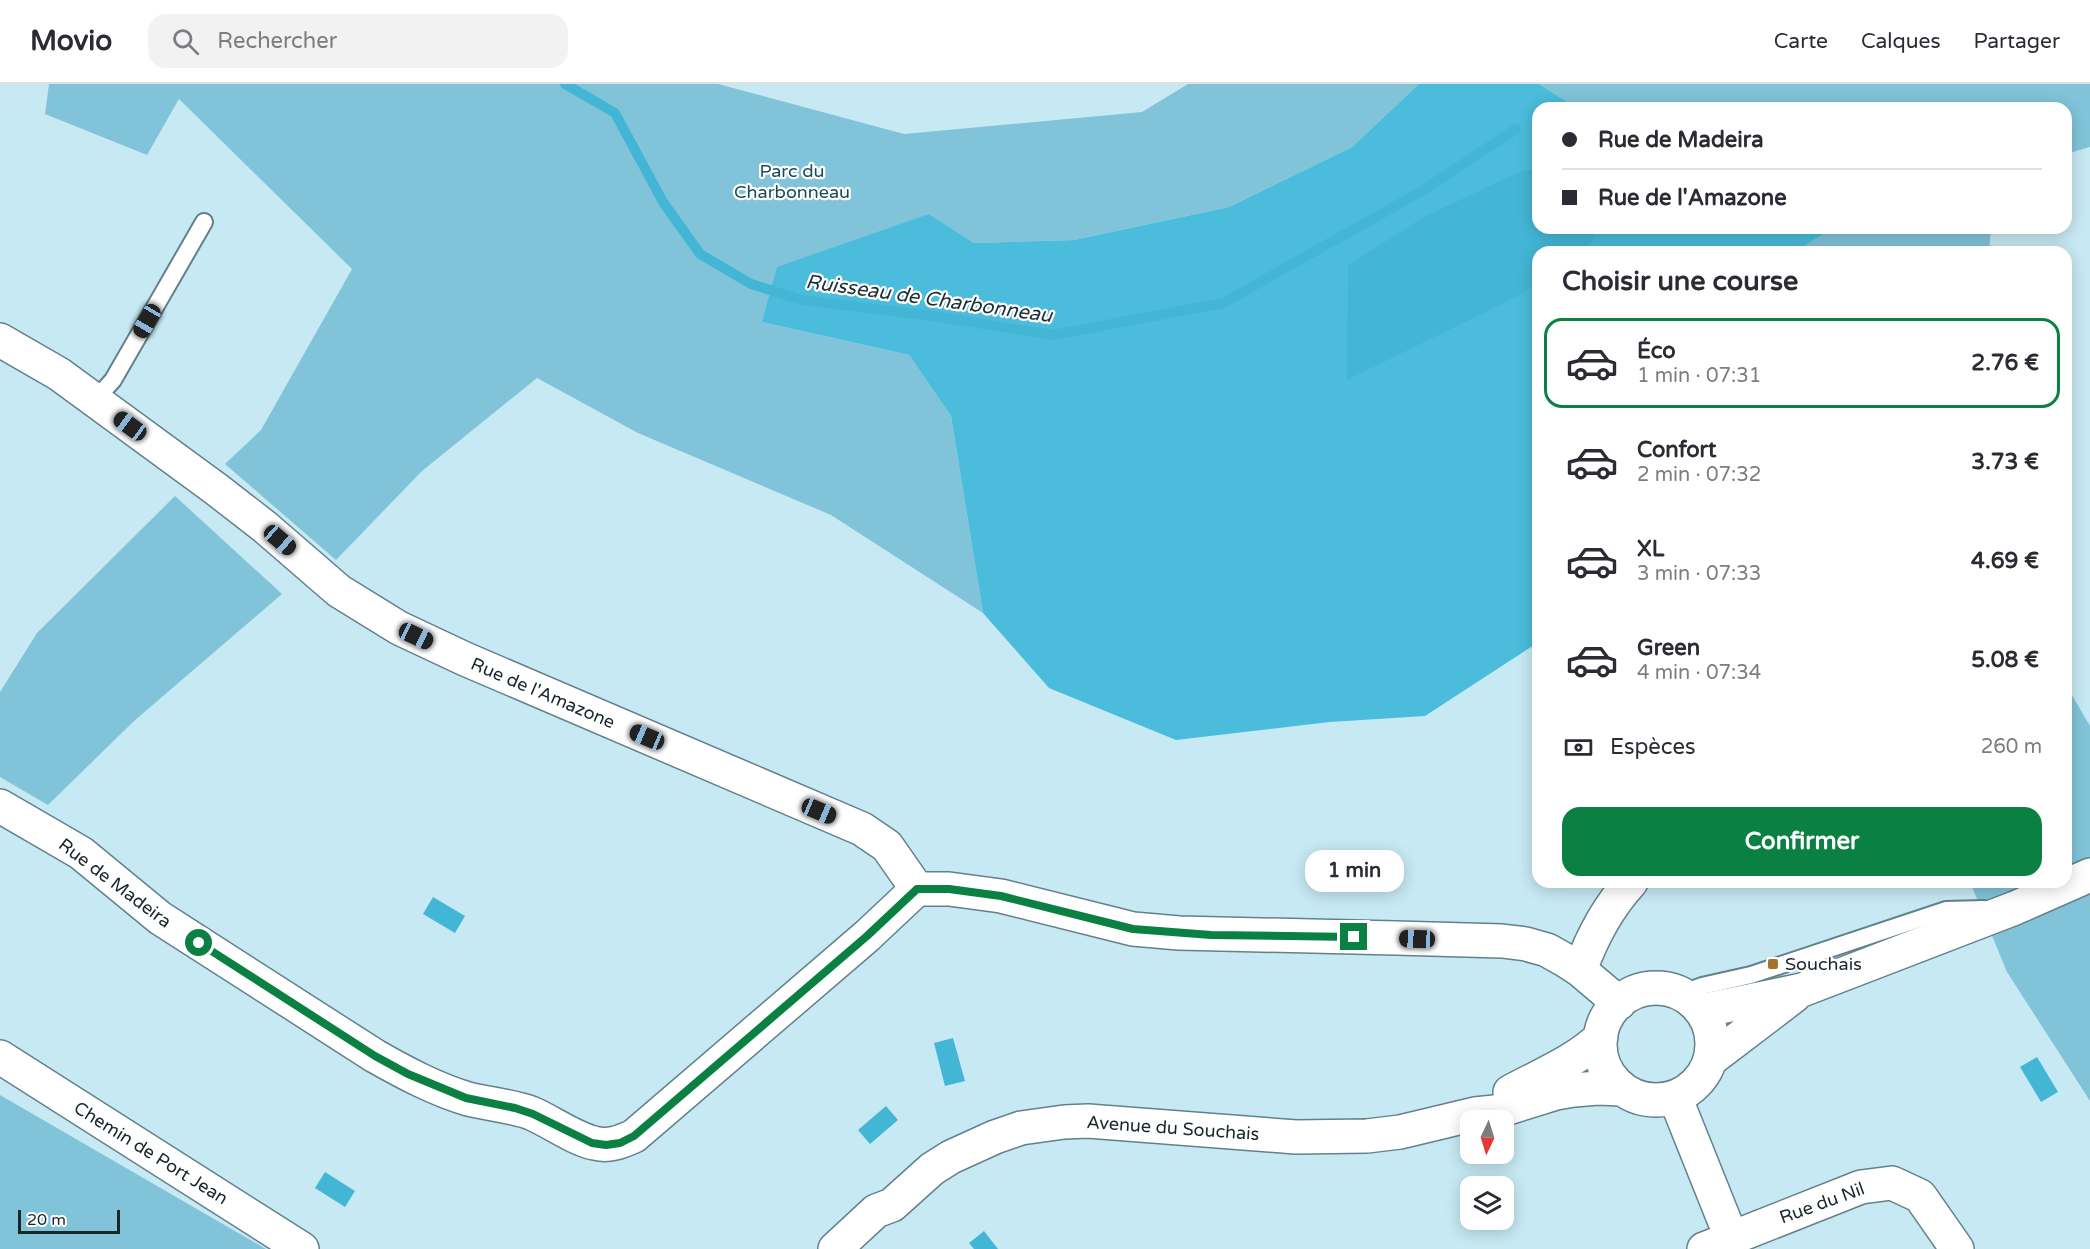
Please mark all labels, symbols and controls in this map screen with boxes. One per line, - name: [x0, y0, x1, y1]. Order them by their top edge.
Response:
- search box: [148, 14, 568, 68]
- text: Movio: [30, 24, 112, 58]
- icon: search: [169, 25, 202, 58]
- text: Rechercher: [217, 28, 337, 54]
- text: Carte: [1774, 29, 1828, 54]
- text: Calques: [1861, 29, 1941, 54]
- text: Partager: [1974, 29, 2060, 54]
- text: Rue de Madeira: [1598, 127, 1764, 153]
- park label: Parc du Charbonneau: [734, 160, 850, 203]
- text: Rue de l'Amazone: [1598, 185, 1787, 211]
- text: Choisir une course: [1562, 265, 1798, 298]
- water label: Ruisseau de Charbonneau: [804, 270, 1055, 328]
- car: [130, 301, 164, 341]
- icon: car: [1565, 336, 1619, 390]
- text: Éco: [1637, 338, 1676, 364]
- text: 2.76 €: [1971, 350, 2039, 376]
- text: 1 min · 07:31: [1637, 364, 1761, 388]
- car: [110, 408, 150, 444]
- icon: car: [1565, 435, 1619, 489]
- text: Confort: [1637, 437, 1716, 463]
- text: 3.73 €: [1971, 449, 2039, 475]
- text: 2 min · 07:32: [1637, 463, 1761, 487]
- car: [261, 521, 299, 559]
- icon: car: [1565, 534, 1619, 588]
- text: XL: [1637, 536, 1664, 562]
- text: 4.69 €: [1971, 548, 2039, 574]
- text: 3 min · 07:33: [1637, 562, 1761, 586]
- car: [396, 620, 436, 652]
- icon: car: [1565, 633, 1619, 687]
- text: Green: [1637, 635, 1700, 661]
- text: 5.08 €: [1971, 647, 2039, 673]
- street label: Rue de l'Amazone: [468, 653, 618, 733]
- text: 4 min · 07:34: [1637, 661, 1761, 685]
- car: [627, 722, 667, 752]
- icon: cash: [1562, 731, 1595, 764]
- text: Espèces: [1610, 734, 1695, 760]
- text: 260 m: [1981, 735, 2042, 759]
- car: [799, 796, 839, 826]
- button: Confirmer: [1562, 807, 2042, 876]
- street label: Rue de Madeira: [54, 833, 176, 933]
- callout: 1 min: [1304, 850, 1404, 892]
- text: 1 min: [1328, 859, 1381, 883]
- route end: [1340, 923, 1367, 950]
- route start: [185, 929, 212, 956]
- car: [1399, 929, 1435, 949]
- place label: Souchais: [1785, 953, 1862, 975]
- marker: Souchais: [1766, 957, 1780, 971]
- street label: Chemin de Port Jean: [70, 1097, 232, 1209]
- north arrow: [1460, 1110, 1514, 1164]
- map controls: [1460, 1110, 1514, 1230]
- street label: Avenue du Souchais: [1086, 1111, 1260, 1145]
- button: layers: [1460, 1176, 1514, 1230]
- street label: Rue du Nil: [1776, 1177, 1868, 1229]
- scale bar: [18, 1207, 120, 1234]
- text: 20 m: [27, 1210, 66, 1230]

